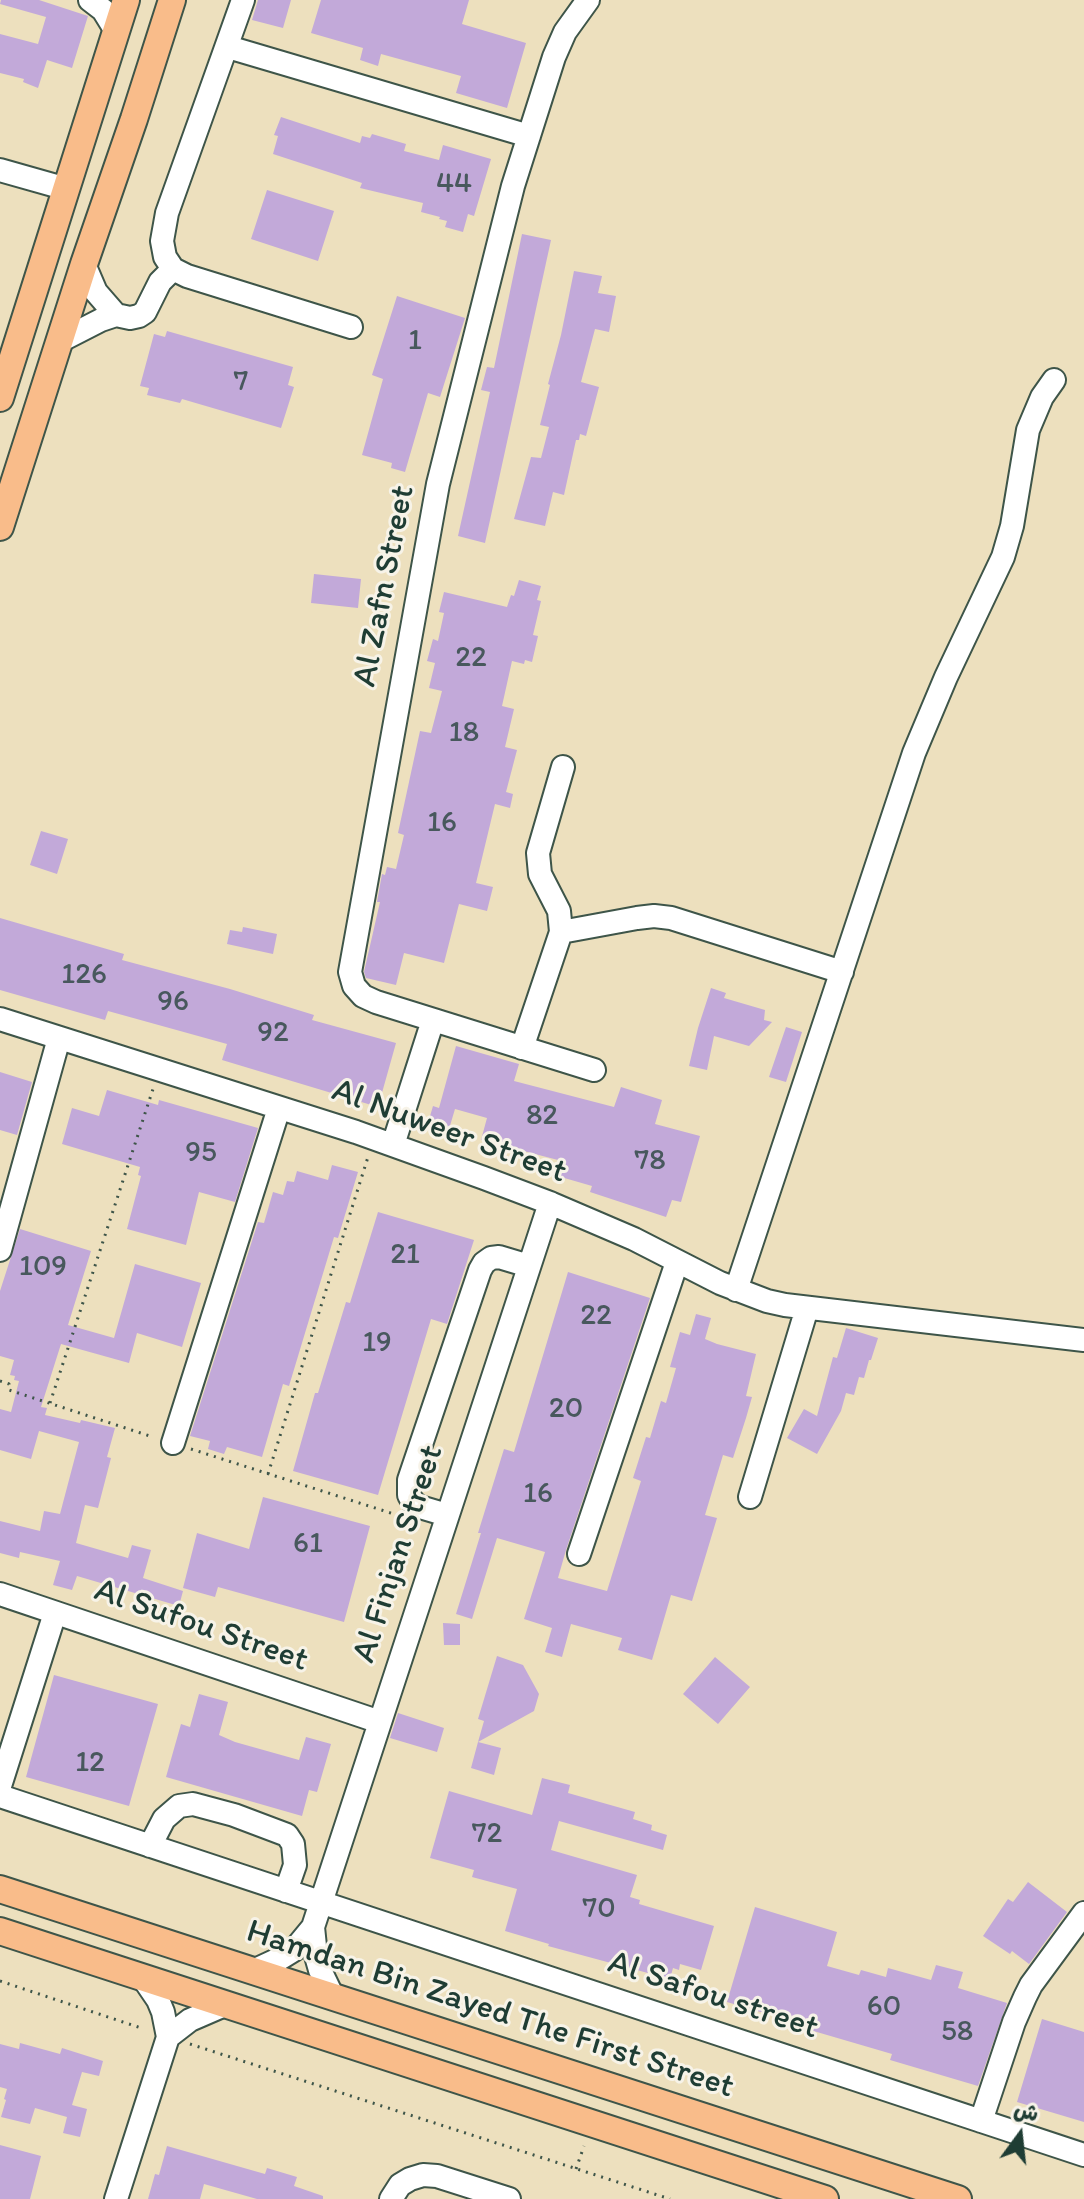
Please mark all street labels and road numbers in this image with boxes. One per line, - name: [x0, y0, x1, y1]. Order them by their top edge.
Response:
- street label: Al Zafn Street: [345, 482, 425, 690]
- street label: Al Nuweer Street: [326, 1071, 572, 1193]
- street label: Al Finjan Street: [345, 1440, 453, 1668]
- street label: Al Sufou Street: [89, 1570, 313, 1682]
- street label: Hamdan Bin Zayed The First Street: [241, 1912, 739, 2108]
- street label: Al Safou street: [603, 1943, 823, 2049]

